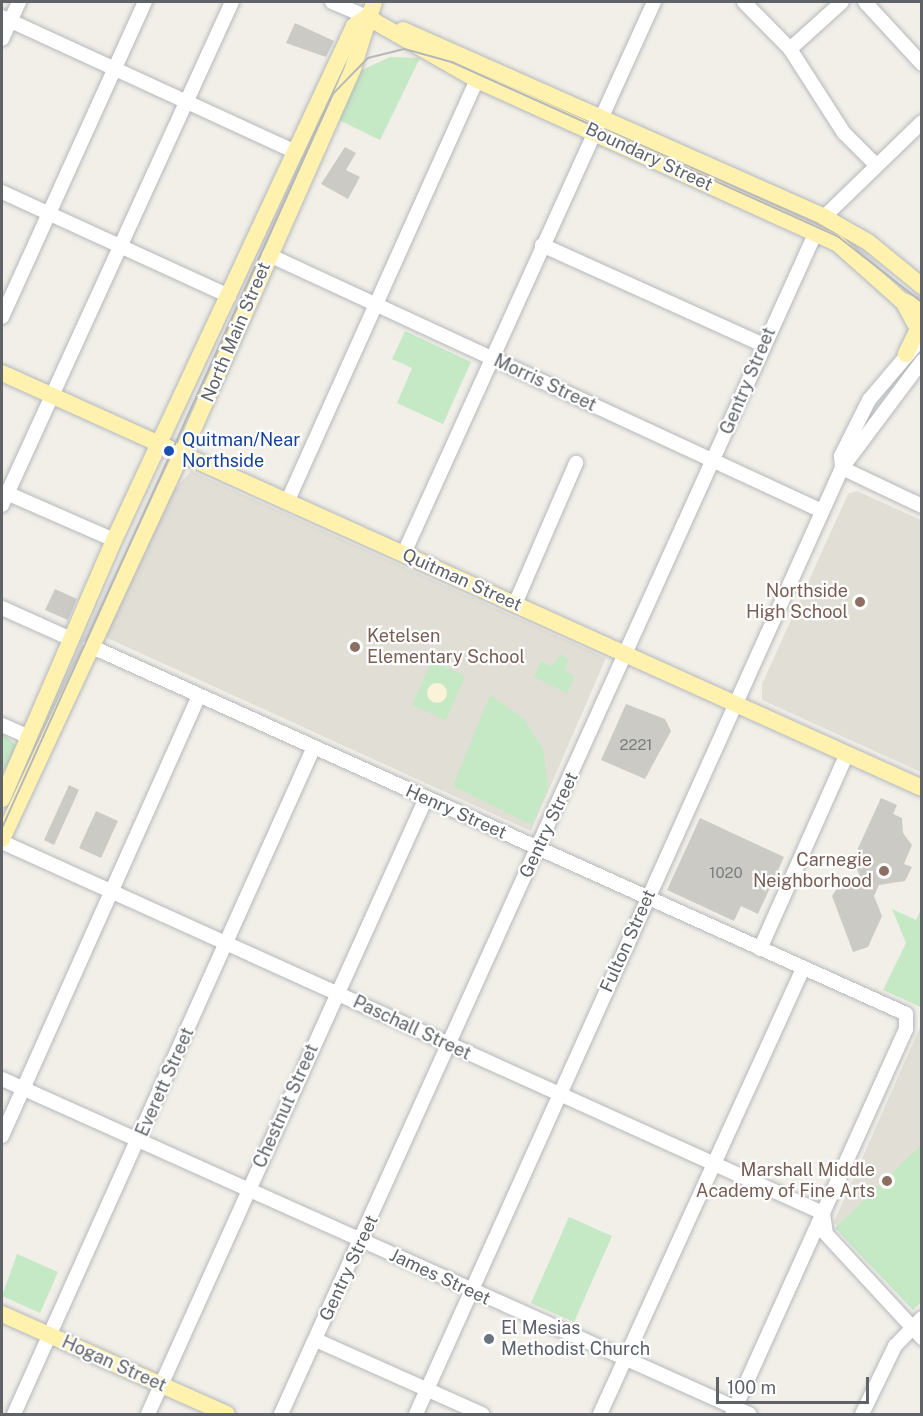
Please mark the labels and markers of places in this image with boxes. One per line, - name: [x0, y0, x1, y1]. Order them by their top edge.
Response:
- place label: Quitman/Near Northside: [182, 430, 300, 472]
- marker: Quitman/Near Northside: [160, 442, 178, 460]
- place label: Northside High School: [746, 581, 848, 624]
- marker: Northside High School: [853, 595, 867, 609]
- place label: Ketelsen Elementary School: [367, 626, 525, 668]
- marker: Ketelsen Elementary School: [348, 640, 362, 654]
- place label: Carnegie Neighborhood: [753, 850, 872, 892]
- marker: Carnegie Neighborhood: [877, 864, 891, 878]
- place label: Marshall Middle Academy of Fine Arts: [695, 1160, 875, 1202]
- marker: Marshall Middle Academy of Fine Arts: [880, 1174, 894, 1188]
- place label: El Mesias Methodist Church: [501, 1318, 650, 1360]
- marker: El Mesias Methodist Church: [482, 1332, 496, 1346]

